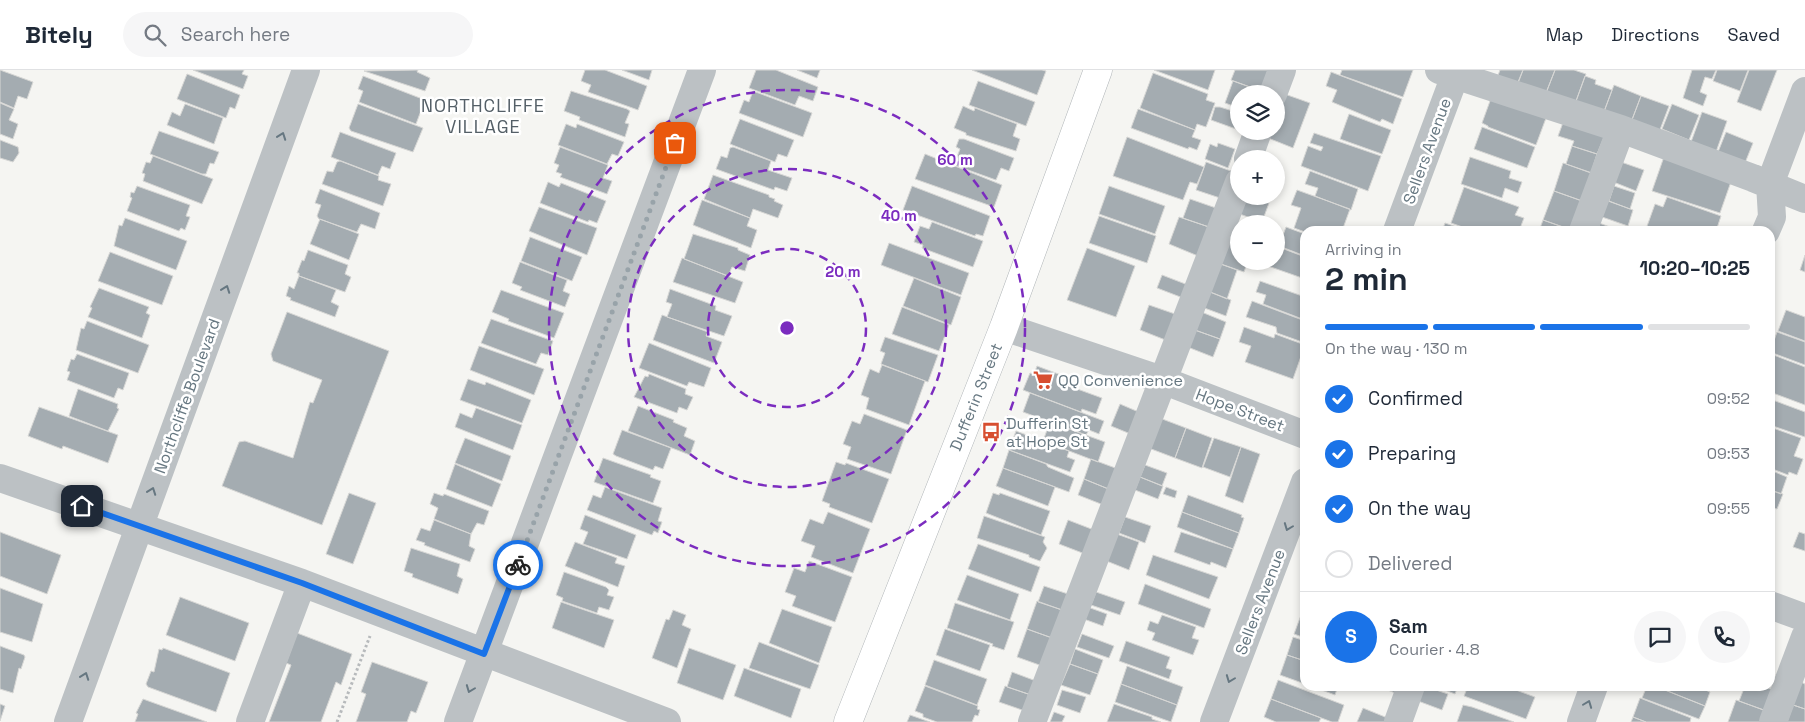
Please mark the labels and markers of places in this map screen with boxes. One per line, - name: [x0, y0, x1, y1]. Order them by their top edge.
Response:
- pin: [654, 122, 696, 164]
- centre of rings: [778, 319, 796, 337]
- supermarket icon: QQ Convenience: [1032, 369, 1054, 391]
- place label: QQ Convenience: [1058, 370, 1183, 391]
- place label: Dufferin St at Hope St: [1006, 413, 1089, 452]
- bus stop icon: Dufferin St at Hope St: [980, 421, 1002, 443]
- pin: [61, 485, 103, 527]

